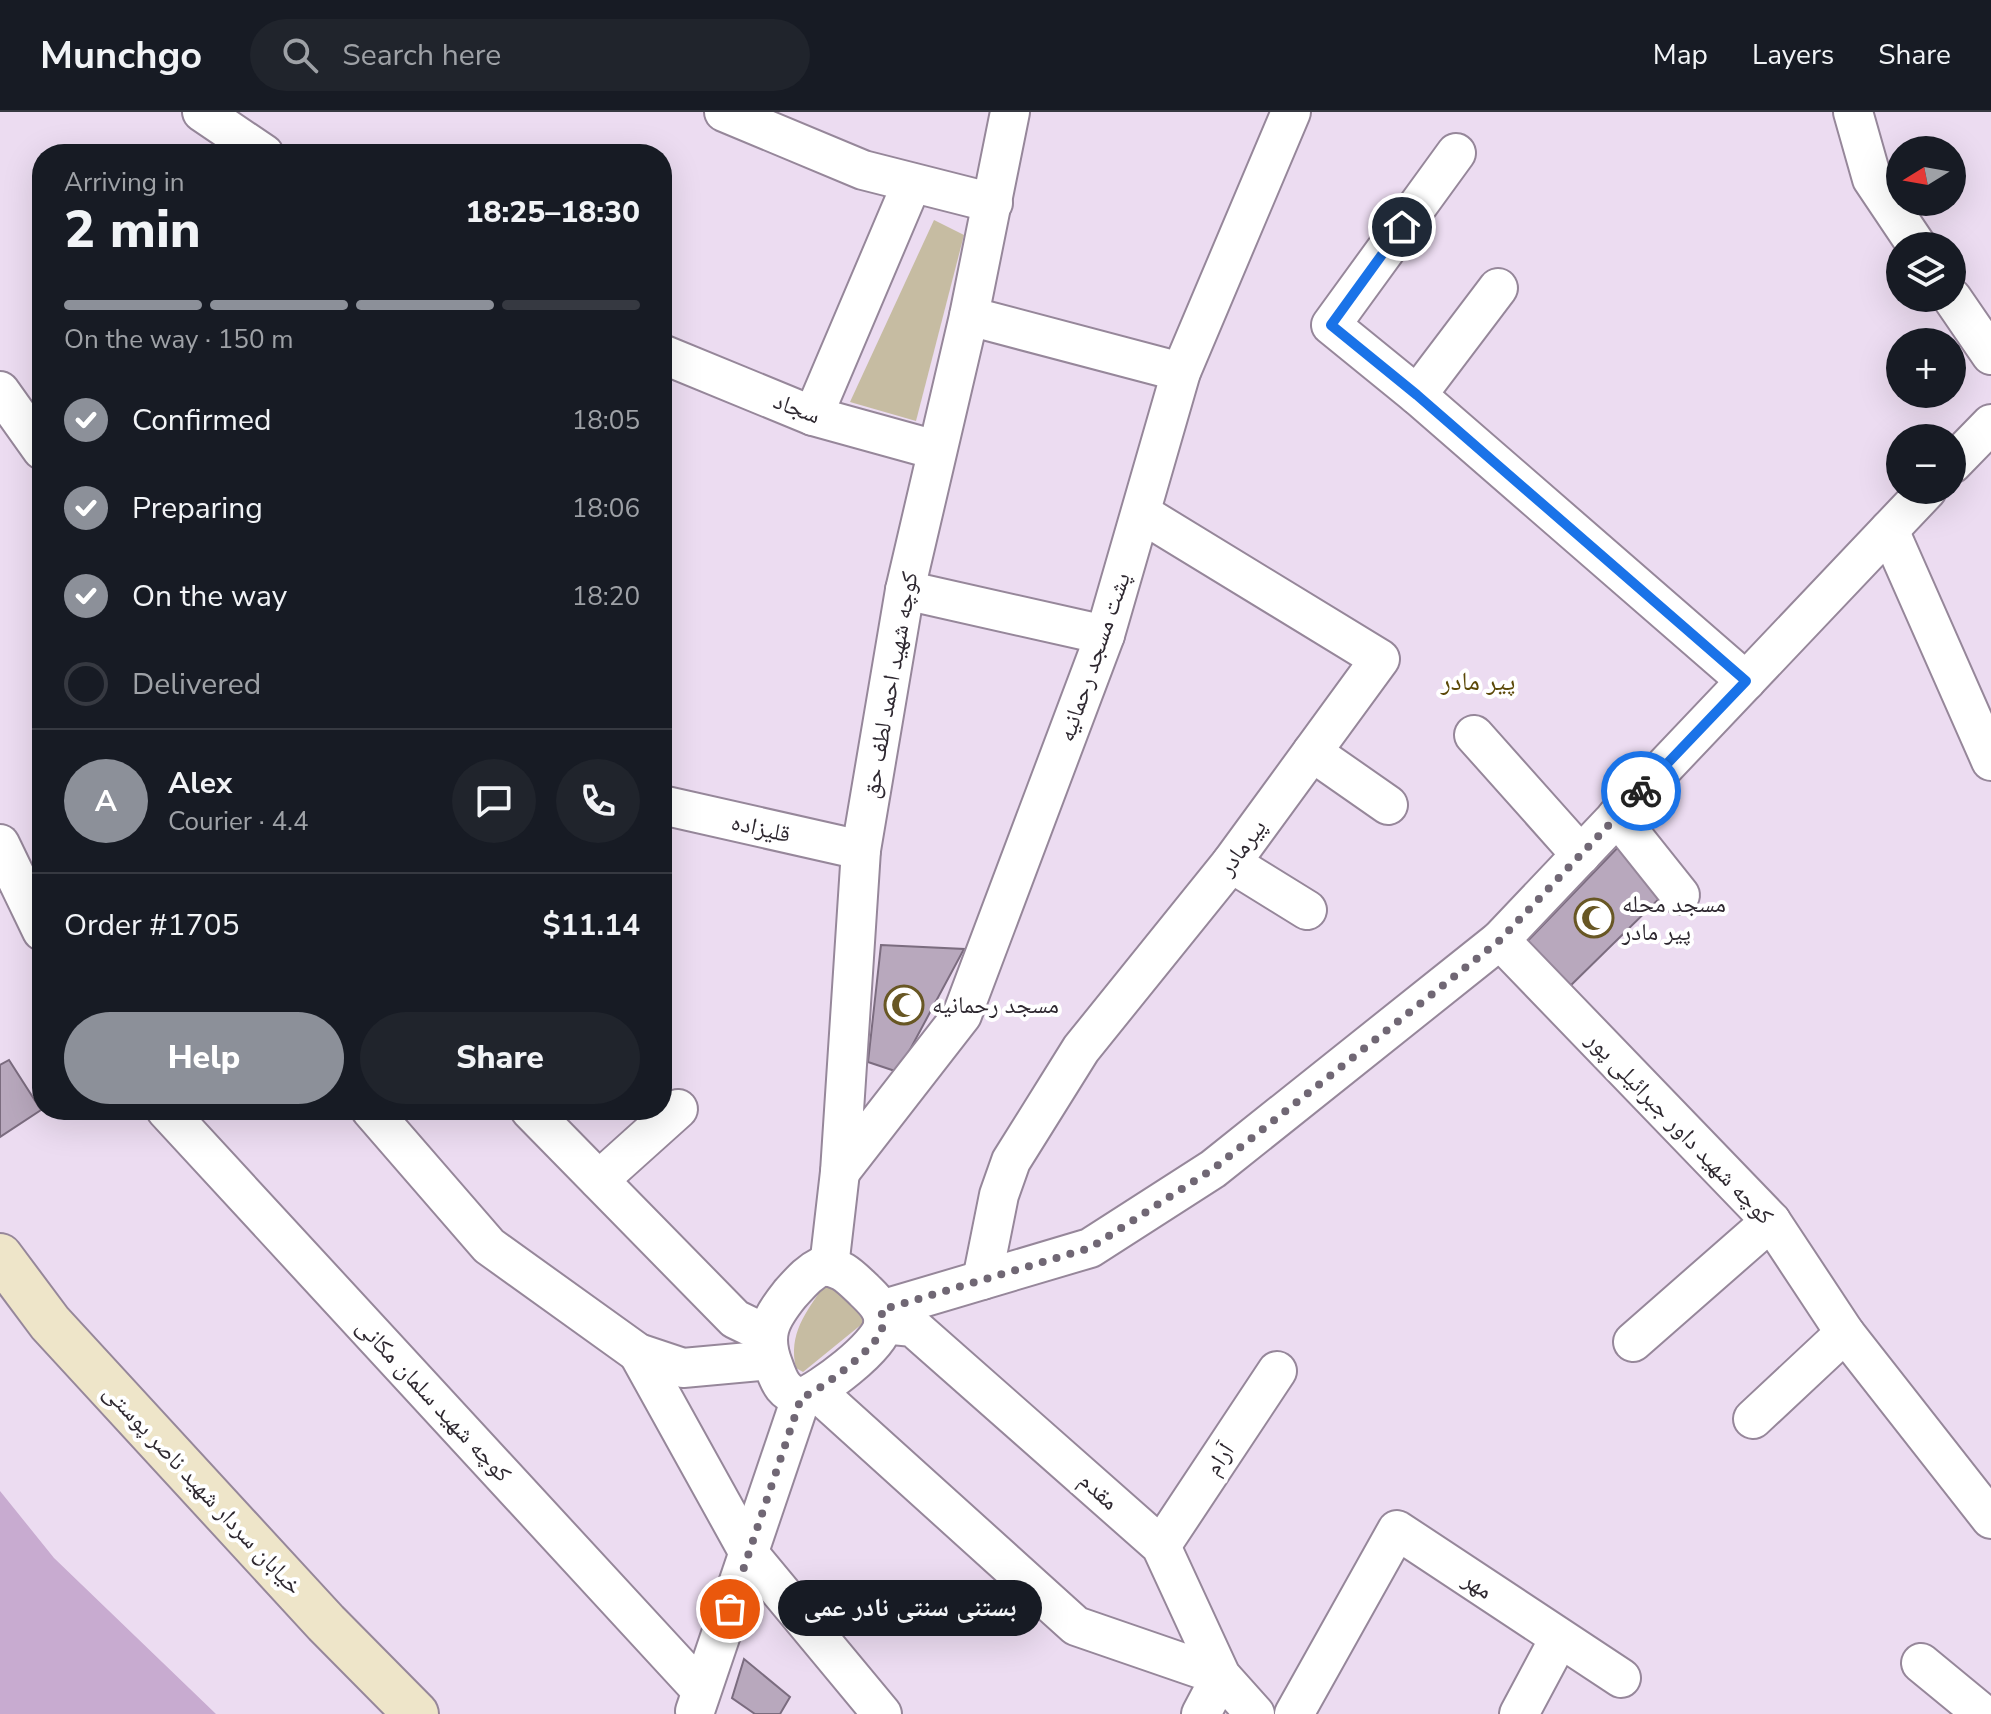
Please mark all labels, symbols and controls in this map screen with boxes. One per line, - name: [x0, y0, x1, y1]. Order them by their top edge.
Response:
- search box: [250, 19, 810, 91]
- text: Munchgo: [40, 30, 202, 81]
- icon: search: [278, 33, 322, 77]
- text: Search here: [342, 35, 501, 76]
- text: Map: [1653, 36, 1708, 74]
- text: Layers: [1752, 36, 1834, 74]
- text: Share: [1878, 36, 1951, 74]
- north arrow: [1886, 136, 1966, 216]
- map controls: [1886, 136, 1966, 504]
- text: Arriving in: [64, 165, 185, 200]
- text: 18:25–18:30: [465, 192, 640, 233]
- pin: [1368, 193, 1436, 261]
- text: 2 min: [64, 194, 201, 265]
- icon: home: [1380, 205, 1424, 249]
- button: layers: [1886, 232, 1966, 312]
- text: On the way · 150 m: [64, 322, 293, 357]
- button: +: [1886, 328, 1966, 408]
- street label: سجاد: [769, 384, 825, 432]
- icon: check: [64, 398, 108, 442]
- text: Confirmed: [132, 400, 272, 441]
- text: 18:05: [572, 403, 640, 438]
- button: −: [1886, 424, 1966, 504]
- icon: check: [64, 486, 108, 530]
- text: Preparing: [132, 488, 263, 529]
- text: 18:06: [572, 491, 640, 526]
- street label: پشت مسجد رحمانیه: [1050, 568, 1138, 746]
- street label: کوچه شهید احمد لطف حق: [854, 569, 926, 801]
- icon: check: [64, 574, 108, 618]
- text: On the way: [132, 576, 287, 617]
- text: 18:20: [572, 579, 640, 614]
- text: Delivered: [132, 664, 261, 705]
- district label: پیر مادر: [1440, 664, 1515, 699]
- courier: [1601, 751, 1681, 831]
- button: chat: [452, 759, 536, 843]
- button: phone: [556, 759, 640, 843]
- text: Alex: [168, 763, 232, 804]
- icon: bike: [1619, 769, 1663, 813]
- text: A: [95, 781, 117, 822]
- text: Courier · 4.4: [168, 804, 309, 839]
- street label: قلیزاده: [728, 806, 794, 850]
- street label: پیرمادر: [1210, 812, 1274, 883]
- place label: مسجد محله پیر مادر: [1621, 888, 1726, 948]
- mosque icon: مسجد محله پیر مادر: [1573, 897, 1615, 939]
- text: Order #1705: [64, 905, 239, 946]
- text: $11.14: [543, 905, 640, 946]
- mosque icon: مسجد رحمانیه: [883, 984, 925, 1026]
- place label: مسجد رحمانیه: [932, 989, 1059, 1021]
- button: Help: [64, 1012, 344, 1104]
- button: Share: [360, 1012, 640, 1104]
- street label: کوچه شهید داور جبرائیلی پور: [1578, 1024, 1781, 1232]
- street label: کوچه شهید سلمان مکانی: [349, 1311, 519, 1489]
- street label: خیابان سردار شهید ناصر پوستی: [96, 1376, 310, 1602]
- street label: آرام: [1197, 1436, 1242, 1481]
- street label: مقدم: [1072, 1465, 1126, 1517]
- street label: مهر: [1456, 1563, 1499, 1607]
- pin: [696, 1575, 764, 1643]
- callout: بستنی سنتی نادر عمی: [778, 1581, 1042, 1637]
- icon: bag: [708, 1587, 752, 1631]
- text: بستنی سنتی نادر عمی: [804, 1590, 1016, 1625]

